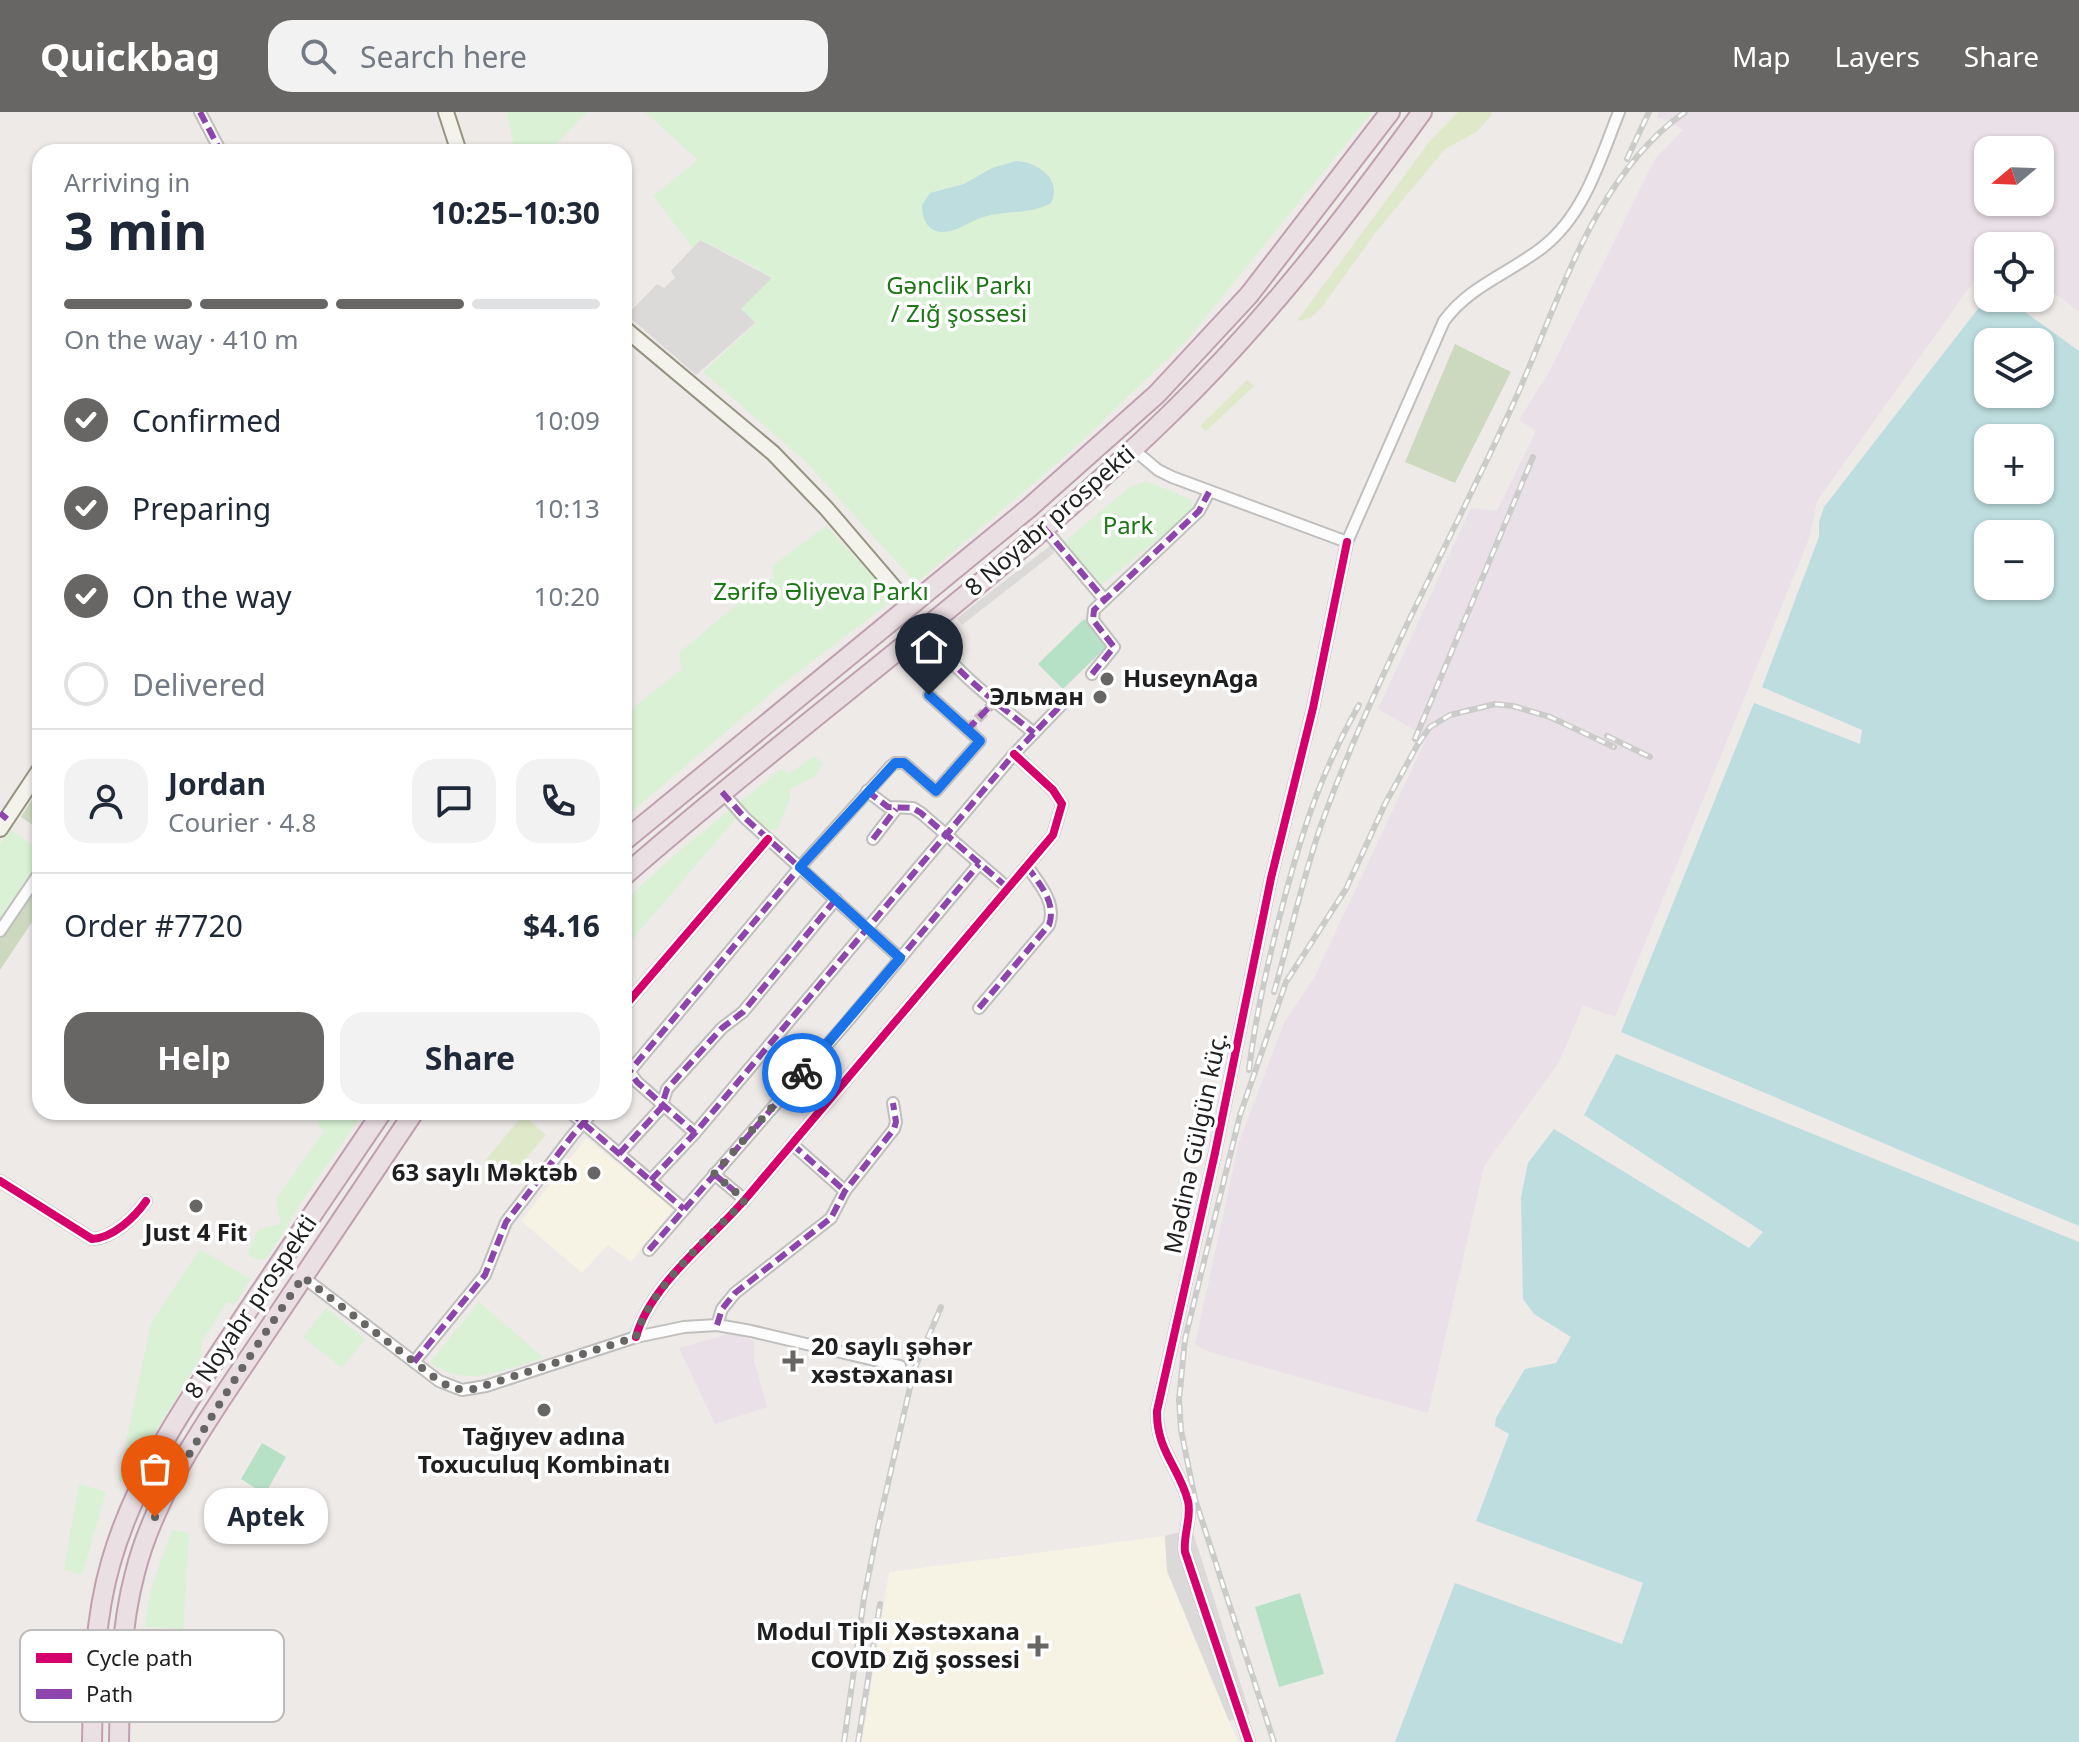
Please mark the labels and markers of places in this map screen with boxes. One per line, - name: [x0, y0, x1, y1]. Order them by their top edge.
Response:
- pin: [895, 613, 963, 695]
- place label: HuseynAga: [1123, 661, 1258, 694]
- marker: HuseynAga: [1098, 670, 1116, 688]
- place label: Эльман: [989, 679, 1084, 712]
- marker: Эльман: [1091, 688, 1109, 706]
- place label: 63 saylı Məktəb: [392, 1155, 578, 1188]
- marker: 63 saylı Məktəb: [585, 1164, 603, 1182]
- marker: Just 4 Fit: [187, 1197, 205, 1215]
- place label: Just 4 Fit: [143, 1215, 247, 1248]
- place label: 20 saylı şəhər xəstəxanası: [811, 1329, 973, 1390]
- marker: 20 saylı şəhər xəstəxanası: [782, 1350, 804, 1372]
- marker: Tağıyev adına Toxuculuq Kombinatı: [535, 1401, 553, 1419]
- place label: Tağıyev adına Toxuculuq Kombinatı: [418, 1419, 670, 1480]
- pin: [121, 1435, 189, 1517]
- callout: Aptek: [203, 1489, 327, 1545]
- place label: Modul Tipli Xəstəxana COVID Zığ şossesi: [756, 1614, 1020, 1675]
- marker: Modul Tipli Xəstəxana COVID Zığ şossesi: [1027, 1635, 1049, 1657]

